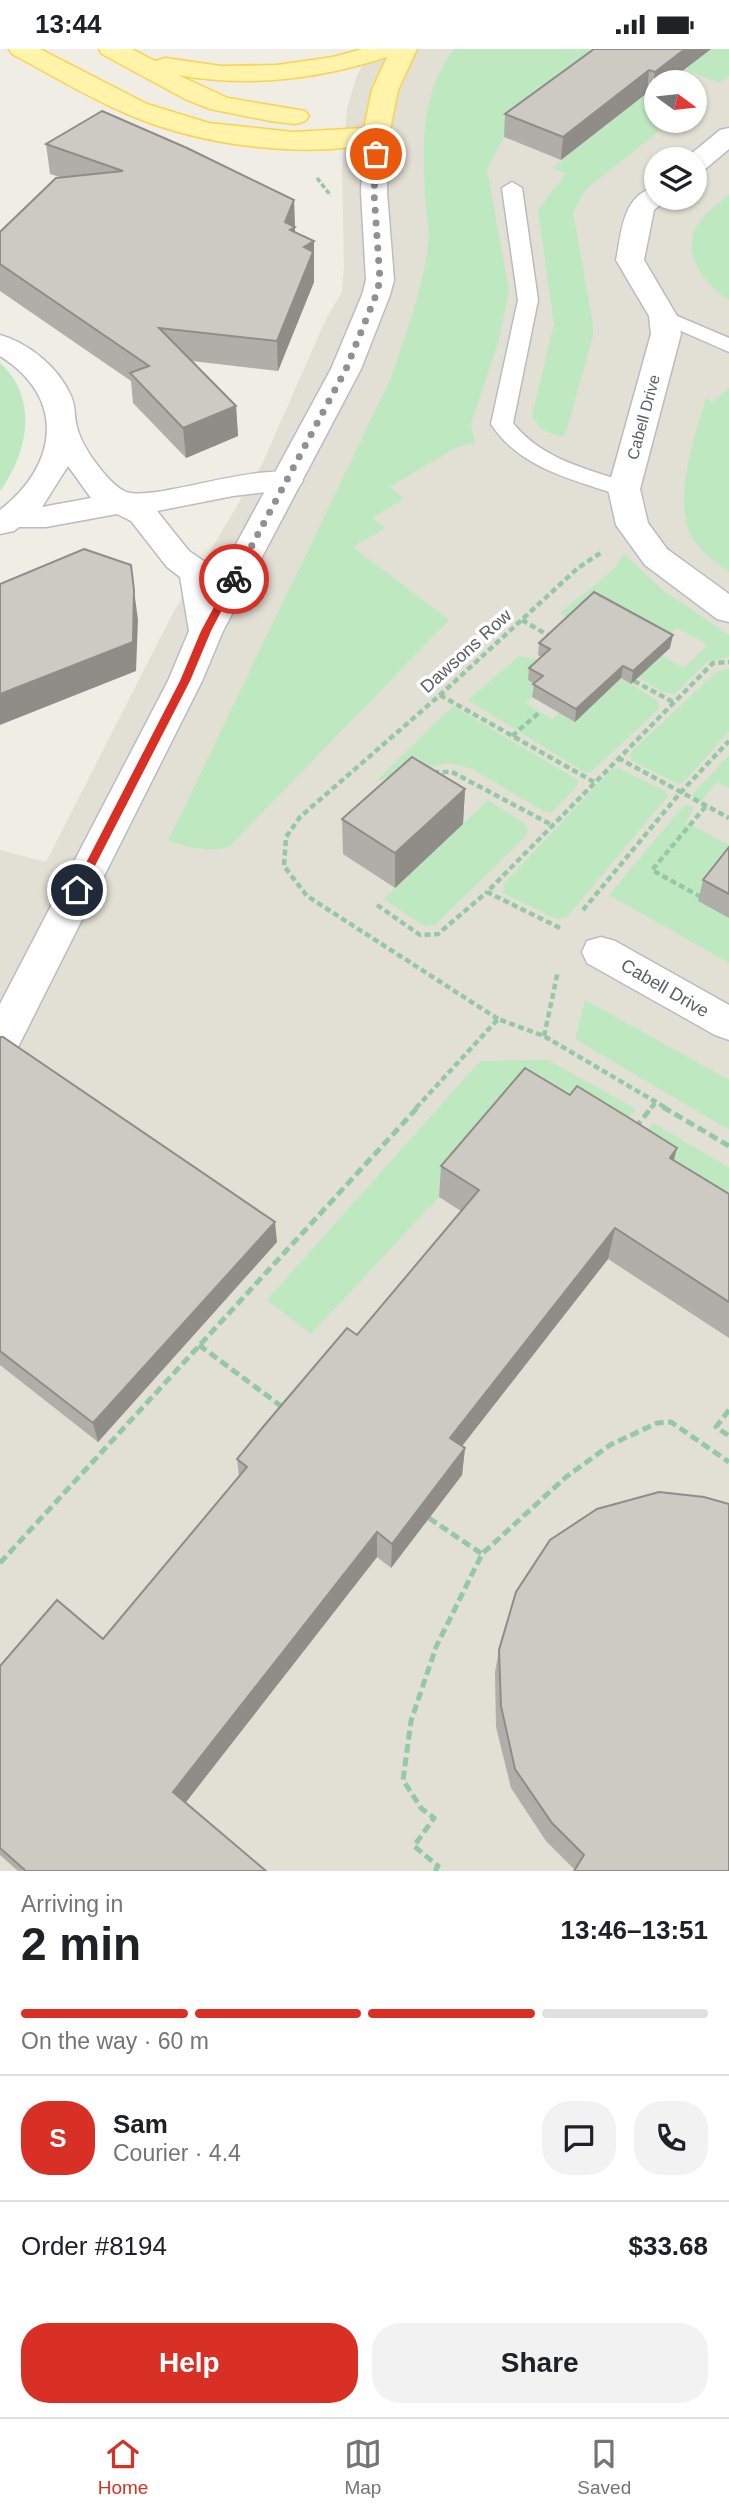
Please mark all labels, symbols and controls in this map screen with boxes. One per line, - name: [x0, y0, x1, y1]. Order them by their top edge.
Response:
- text: 13:44: [35, 9, 102, 39]
- north arrow: [644, 70, 707, 133]
- map controls: [644, 70, 707, 210]
- pin: [346, 124, 406, 184]
- icon: bag: [357, 135, 395, 173]
- button: layers: [644, 147, 707, 210]
- street label: Cabell Drive: [624, 373, 663, 461]
- courier: [199, 544, 269, 614]
- icon: bike: [215, 560, 253, 598]
- street label: Dawsons Row: [417, 604, 516, 697]
- pin: [47, 860, 107, 920]
- icon: home: [58, 871, 96, 909]
- street label: Cabell Drive: [618, 955, 712, 1021]
- text: Arriving in: [21, 1891, 123, 1917]
- text: 13:46–13:51: [561, 1915, 708, 1945]
- text: 2 min: [21, 1918, 141, 1970]
- text: On the way · 60 m: [21, 2028, 209, 2054]
- button: chat: [542, 2101, 616, 2175]
- button: phone: [634, 2101, 708, 2175]
- text: Sam: [113, 2109, 168, 2139]
- text: S: [49, 2123, 67, 2153]
- text: Courier · 4.4: [113, 2140, 241, 2166]
- text: Order #8194: [21, 2231, 167, 2261]
- text: $33.68: [628, 2231, 708, 2261]
- button: Help: [21, 2323, 358, 2403]
- button: Share: [372, 2323, 708, 2403]
- tab: Home: [98, 2435, 148, 2499]
- tab: Map: [344, 2435, 382, 2499]
- tab: Saved: [577, 2435, 631, 2499]

